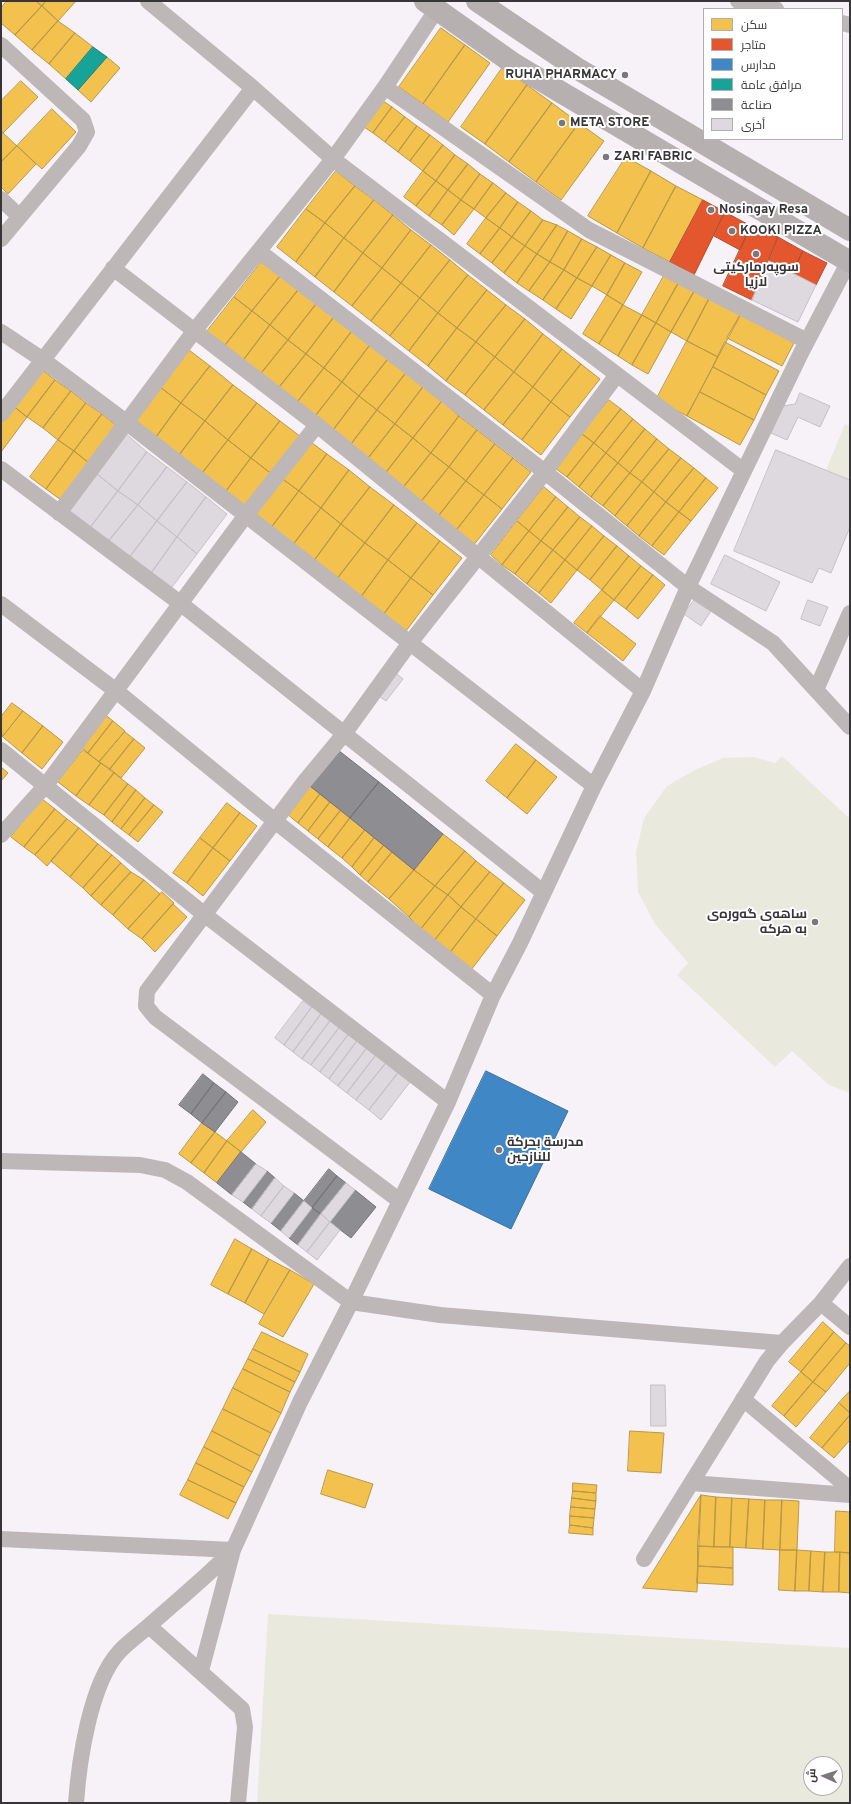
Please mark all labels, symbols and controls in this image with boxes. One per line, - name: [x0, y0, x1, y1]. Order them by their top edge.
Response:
- legend: [703, 8, 843, 140]
- text: سكن: [741, 18, 767, 34]
- text: متاجر: [741, 38, 766, 54]
- text: مدارس: [741, 58, 776, 74]
- place label: RUHA PHARMACY: [505, 67, 617, 83]
- marker: RUHA PHARMACY: [620, 70, 630, 80]
- text: مرافق عامة: [741, 78, 802, 94]
- text: صناعة: [741, 98, 772, 114]
- place label: META STORE: [570, 115, 649, 131]
- marker: META STORE: [557, 118, 567, 128]
- text: أخرى: [741, 118, 765, 134]
- place label: ZARI FABRIC: [614, 149, 693, 165]
- marker: ZARI FABRIC: [601, 152, 611, 162]
- place label: Nosingay Resa: [719, 202, 808, 218]
- marker: Nosingay Resa: [706, 205, 716, 215]
- place label: KOOKI PIZZA: [740, 223, 822, 239]
- marker: KOOKI PIZZA: [727, 226, 737, 236]
- marker: سوپه‌رمارکیتی لازیا: [751, 249, 761, 259]
- place label: سوپه‌رمارکیتی لازیا: [713, 260, 799, 291]
- place label: ساهه‌ی گه‌وره‌ی به هركه‌: [707, 907, 807, 938]
- marker: ساهه‌ی گه‌وره‌ی به هركه‌: [810, 917, 820, 927]
- place label: مدرسة بحركة للنازحين: [507, 1135, 584, 1166]
- marker: مدرسة بحركة للنازحين: [494, 1145, 504, 1155]
- north arrow: [803, 1756, 843, 1796]
- text: ش: [805, 1768, 819, 1783]

